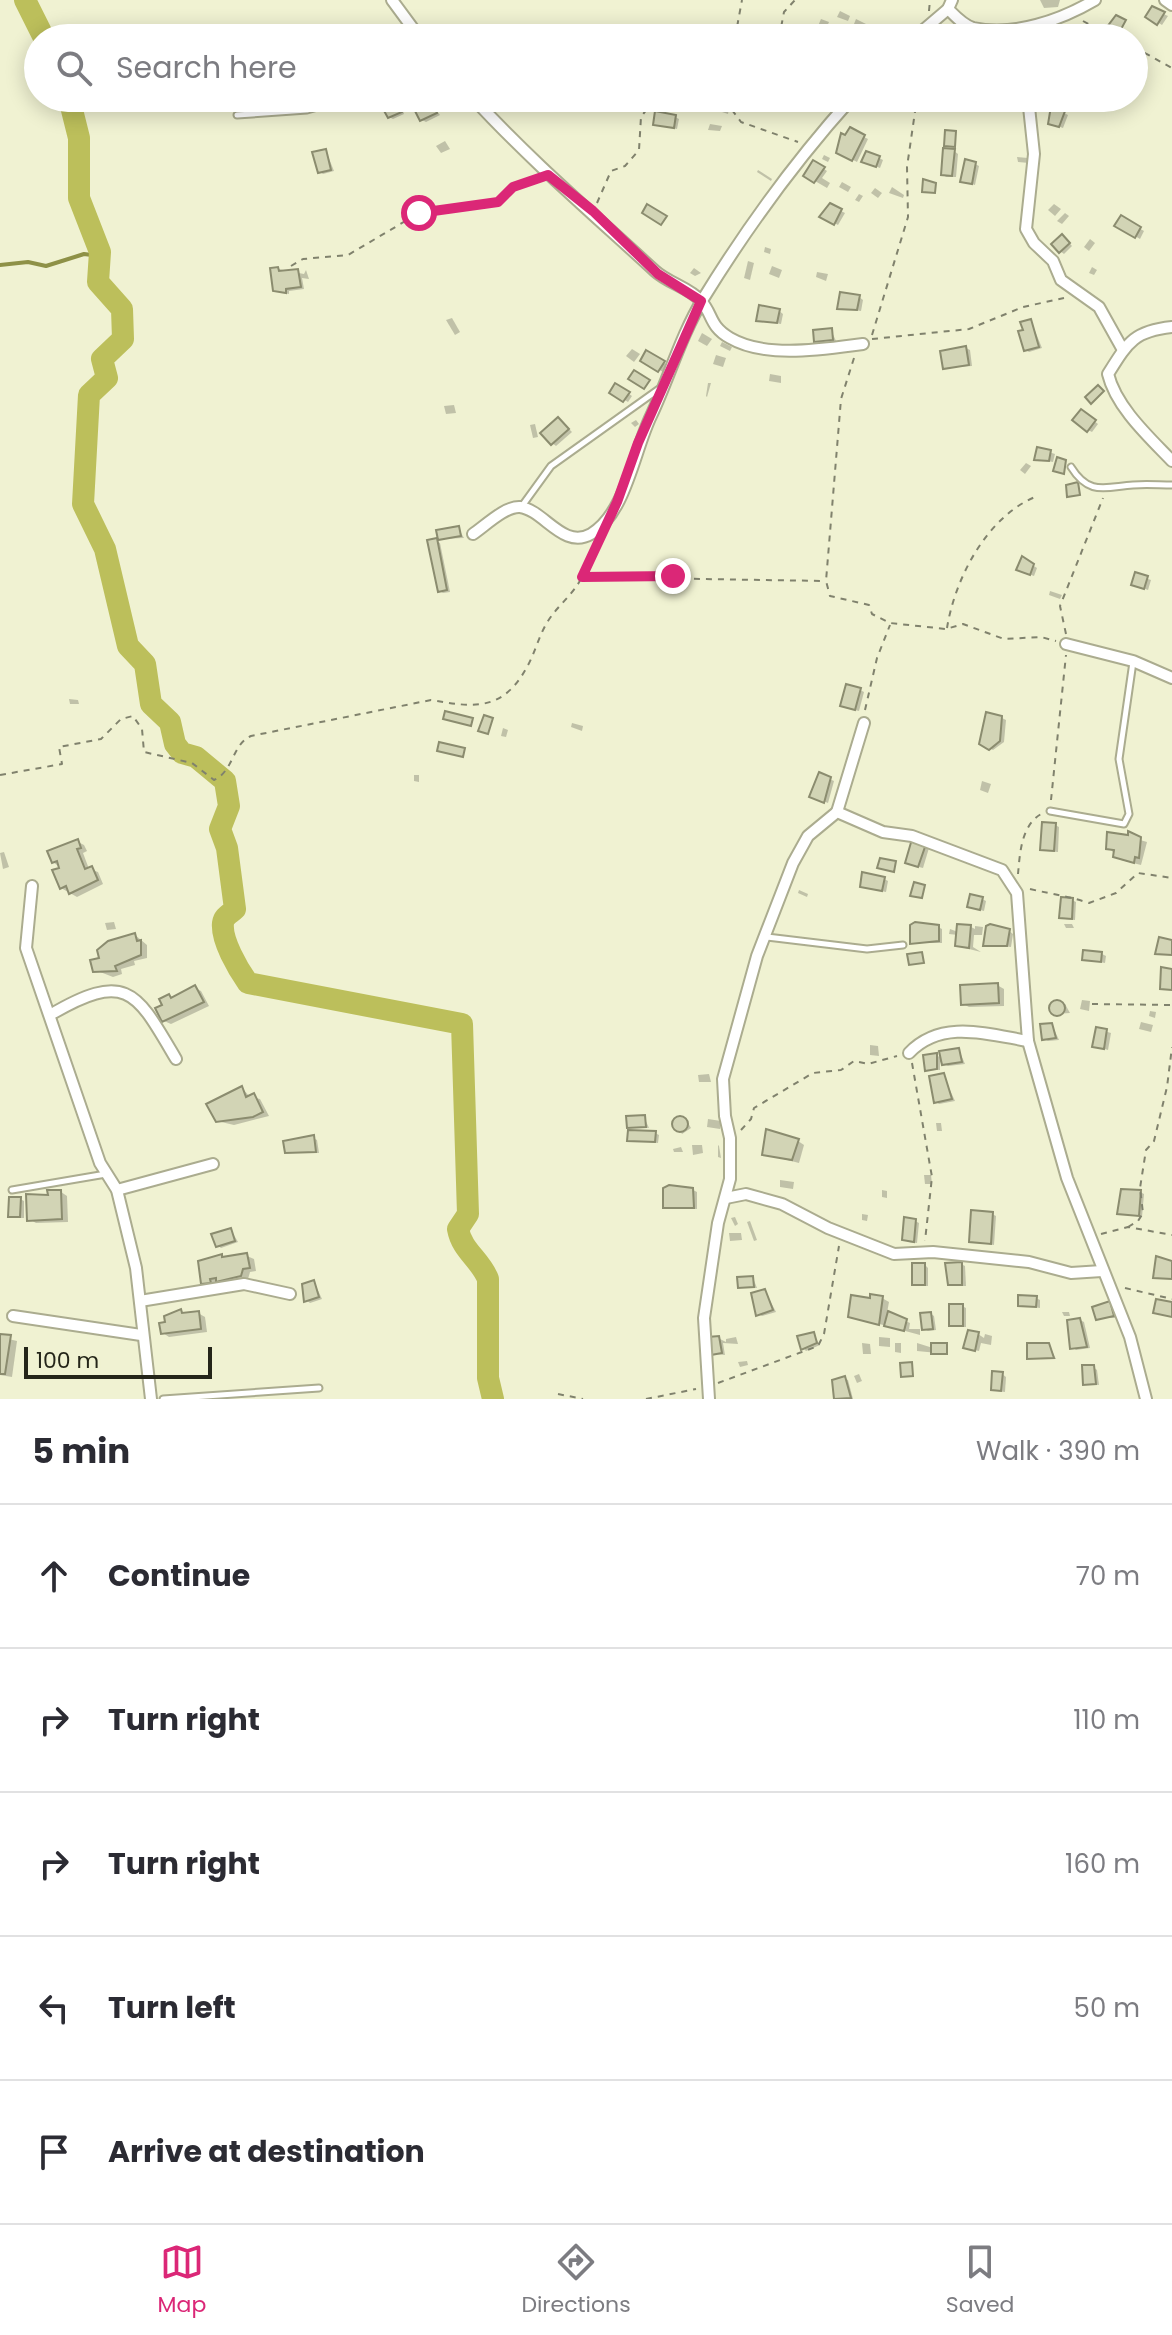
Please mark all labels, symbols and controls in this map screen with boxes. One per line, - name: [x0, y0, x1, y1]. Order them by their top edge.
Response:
- search box: [24, 24, 1148, 112]
- icon: search: [52, 46, 96, 90]
- text: Search here: [116, 46, 297, 89]
- route start: [401, 195, 437, 231]
- route end: [655, 558, 691, 594]
- scale bar: [24, 1343, 212, 1379]
- text: 100 m: [36, 1345, 99, 1376]
- text: 5 min: [32, 1427, 130, 1475]
- text: Walk · 390 m: [976, 1433, 1140, 1469]
- icon: ahead: [32, 1554, 76, 1598]
- text: Continue: [108, 1554, 250, 1597]
- text: 70 m: [1076, 1558, 1140, 1594]
- icon: right: [32, 1698, 76, 1742]
- text: Turn right: [108, 1698, 260, 1741]
- text: 110 m: [1073, 1702, 1140, 1738]
- icon: right: [32, 1842, 76, 1886]
- text: Turn right: [108, 1842, 260, 1885]
- text: 160 m: [1065, 1846, 1140, 1882]
- icon: left: [32, 1986, 76, 2030]
- text: Turn left: [108, 1986, 236, 2029]
- text: 50 m: [1074, 1990, 1140, 2026]
- icon: arrive: [32, 2130, 76, 2174]
- text: Arrive at destination: [108, 2130, 425, 2173]
- tab: Map: [158, 2240, 206, 2321]
- tab: Directions: [521, 2240, 631, 2321]
- tab: Saved: [946, 2240, 1014, 2321]

